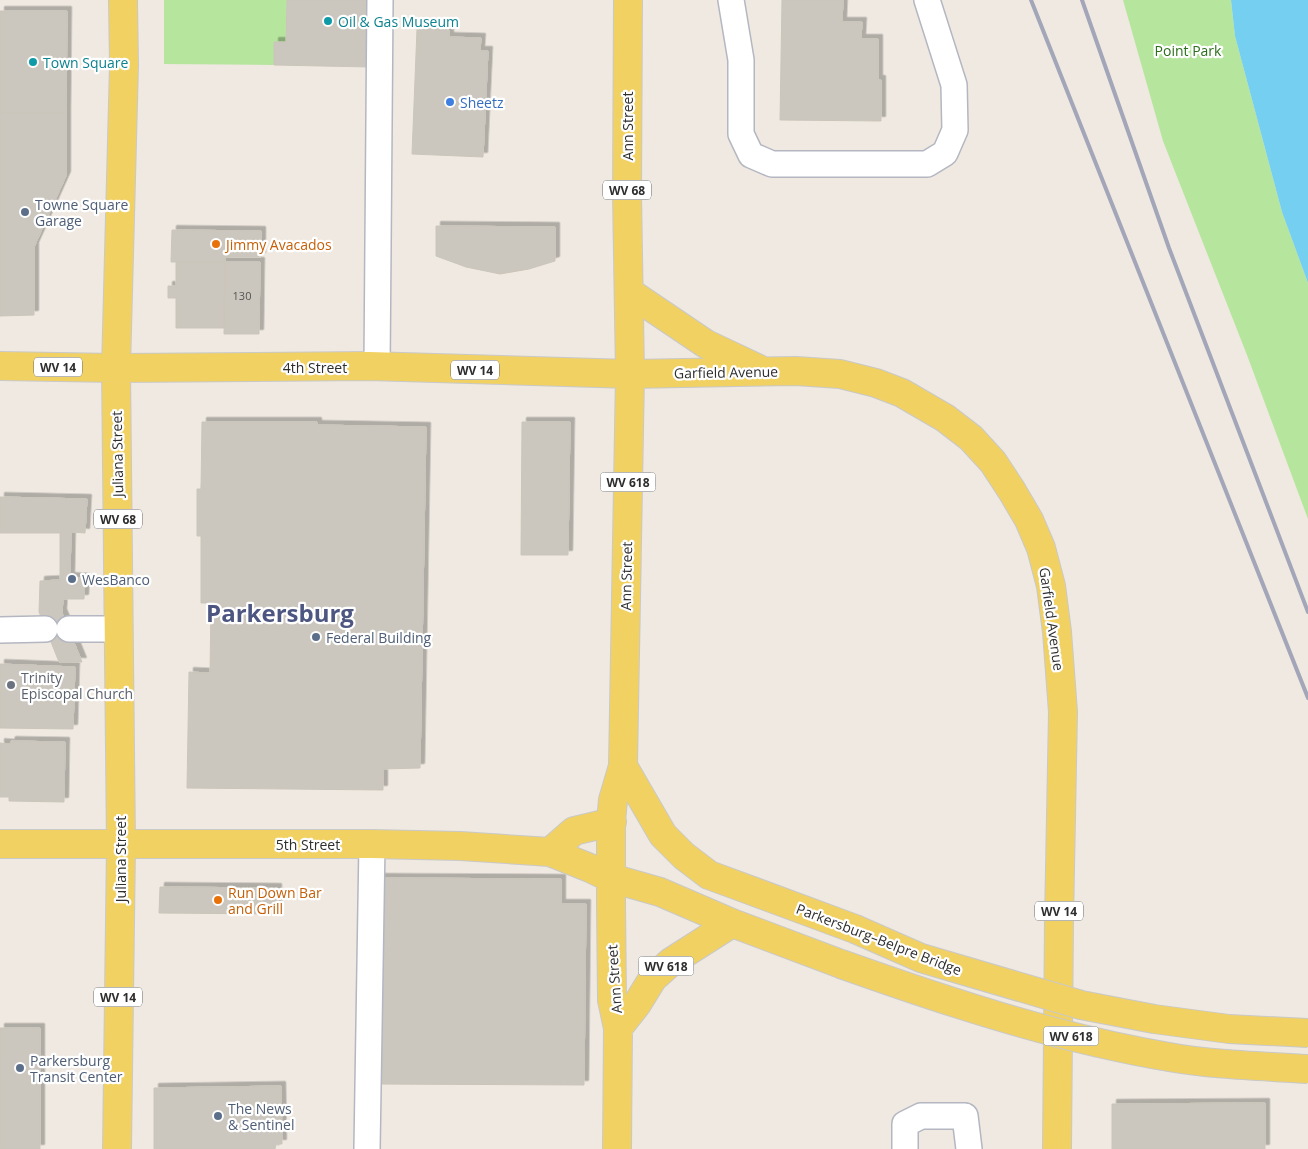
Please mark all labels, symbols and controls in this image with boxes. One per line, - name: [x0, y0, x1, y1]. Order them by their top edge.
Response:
- place label: Oil & Gas Museum: [338, 12, 459, 31]
- marker: Oil & Gas Museum: [322, 15, 334, 27]
- park label: Point Park: [1155, 41, 1222, 60]
- place label: Town Square: [43, 53, 129, 72]
- marker: Town Square: [27, 56, 39, 68]
- street label: Ann Street: [618, 92, 637, 160]
- place label: Sheetz: [460, 93, 504, 112]
- marker: Sheetz: [444, 96, 456, 108]
- road number: WV 68: [603, 180, 651, 200]
- place label: Towne Square Garage: [35, 195, 128, 230]
- marker: Towne Square Garage: [19, 206, 31, 218]
- place label: Jimmy Avacados: [224, 235, 332, 254]
- marker: Jimmy Avacados: [210, 238, 222, 250]
- house number: 130: [233, 288, 251, 303]
- road number: WV 14: [34, 358, 82, 377]
- street label: 4th Street: [283, 358, 347, 377]
- road number: WV 14: [451, 360, 499, 380]
- street label: Garfield Avenue: [674, 362, 778, 382]
- street label: Juliana Street: [107, 411, 127, 499]
- road number: WV 618: [600, 472, 656, 492]
- road number: WV 68: [94, 509, 142, 528]
- street label: Ann Street: [616, 541, 636, 611]
- street label: Garfield Avenue: [1035, 566, 1069, 672]
- place label: WesBanco: [82, 570, 150, 589]
- marker: WesBanco: [66, 573, 78, 585]
- district label: Parkersburg: [206, 596, 354, 629]
- place label: Federal Building: [326, 628, 432, 647]
- marker: Federal Building: [310, 631, 322, 643]
- place label: Trinity Episcopal Church: [21, 668, 133, 703]
- marker: Trinity Episcopal Church: [5, 679, 17, 691]
- street label: Juliana Street: [111, 816, 130, 904]
- street label: 5th Street: [276, 835, 340, 854]
- place label: Run Down Bar and Grill: [228, 883, 322, 918]
- marker: Run Down Bar and Grill: [212, 894, 224, 906]
- street label: Parkersburg–Belpre Bridge: [794, 899, 964, 979]
- road number: WV 14: [1035, 901, 1083, 920]
- street label: Ann Street: [602, 944, 626, 1014]
- road number: WV 618: [638, 956, 694, 976]
- road number: WV 14: [94, 988, 142, 1006]
- road number: WV 618: [1044, 1026, 1098, 1046]
- place label: Parkersburg Transit Center: [30, 1051, 123, 1086]
- marker: Parkersburg Transit Center: [14, 1062, 26, 1074]
- place label: The News & Sentinel: [228, 1099, 294, 1134]
- marker: The News & Sentinel: [212, 1110, 224, 1122]

